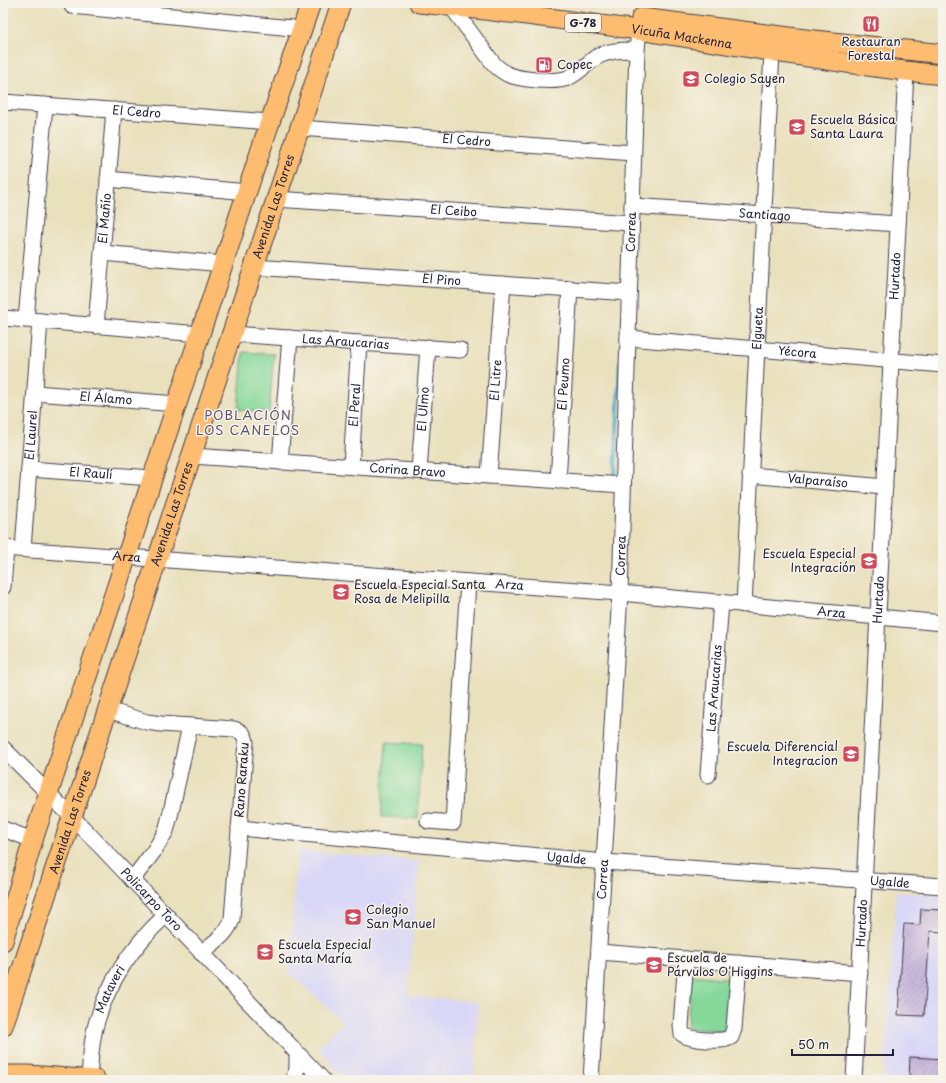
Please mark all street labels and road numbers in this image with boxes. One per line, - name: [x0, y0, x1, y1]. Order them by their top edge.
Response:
- road number: G-78: [565, 14, 601, 32]
- street label: Vicuña Mackenna: [631, 19, 734, 53]
- street label: El Cedro: [112, 100, 162, 122]
- street label: El Cedro: [442, 129, 492, 150]
- street label: Avenida Las Torres: [247, 151, 299, 261]
- street label: El Mañío: [93, 192, 115, 244]
- street label: El Ceibo: [430, 199, 478, 221]
- street label: Santiago: [738, 203, 791, 225]
- street label: Correa: [621, 211, 640, 252]
- street label: Hurtado: [884, 251, 905, 300]
- street label: El Pino: [422, 269, 462, 289]
- street label: Elgueta: [747, 306, 767, 350]
- street label: Las Araucarias: [302, 329, 391, 353]
- street label: Yécora: [778, 341, 818, 362]
- street label: El Peumo: [552, 357, 574, 411]
- street label: El Litre: [485, 359, 505, 401]
- street label: El Peral: [344, 383, 364, 428]
- street label: El Álamo: [79, 386, 133, 409]
- street label: El Ulmo: [412, 386, 433, 432]
- street label: El Laurel: [20, 410, 41, 461]
- street label: Corina Bravo: [369, 458, 447, 481]
- street label: Avenida Las Torres: [146, 459, 197, 568]
- street label: El Raulí: [69, 462, 113, 483]
- street label: Valparaíso: [787, 468, 849, 492]
- street label: Correa: [611, 535, 630, 576]
- street label: Arza: [112, 546, 142, 566]
- street label: Arza: [495, 574, 525, 594]
- street label: Hurtado: [868, 575, 888, 624]
- street label: Arza: [816, 601, 847, 622]
- street label: Las Araucarias: [701, 643, 726, 732]
- street label: Rano Raraku: [229, 741, 253, 818]
- street label: Avenida Las Torres: [44, 767, 95, 876]
- street label: Ugalde: [546, 847, 588, 868]
- street label: Correa: [592, 858, 612, 900]
- street label: Policarpo Toro: [117, 863, 187, 935]
- street label: Ugalde: [869, 871, 911, 892]
- street label: Hurtado: [851, 899, 871, 947]
- street label: Mataveri: [90, 961, 129, 1016]

